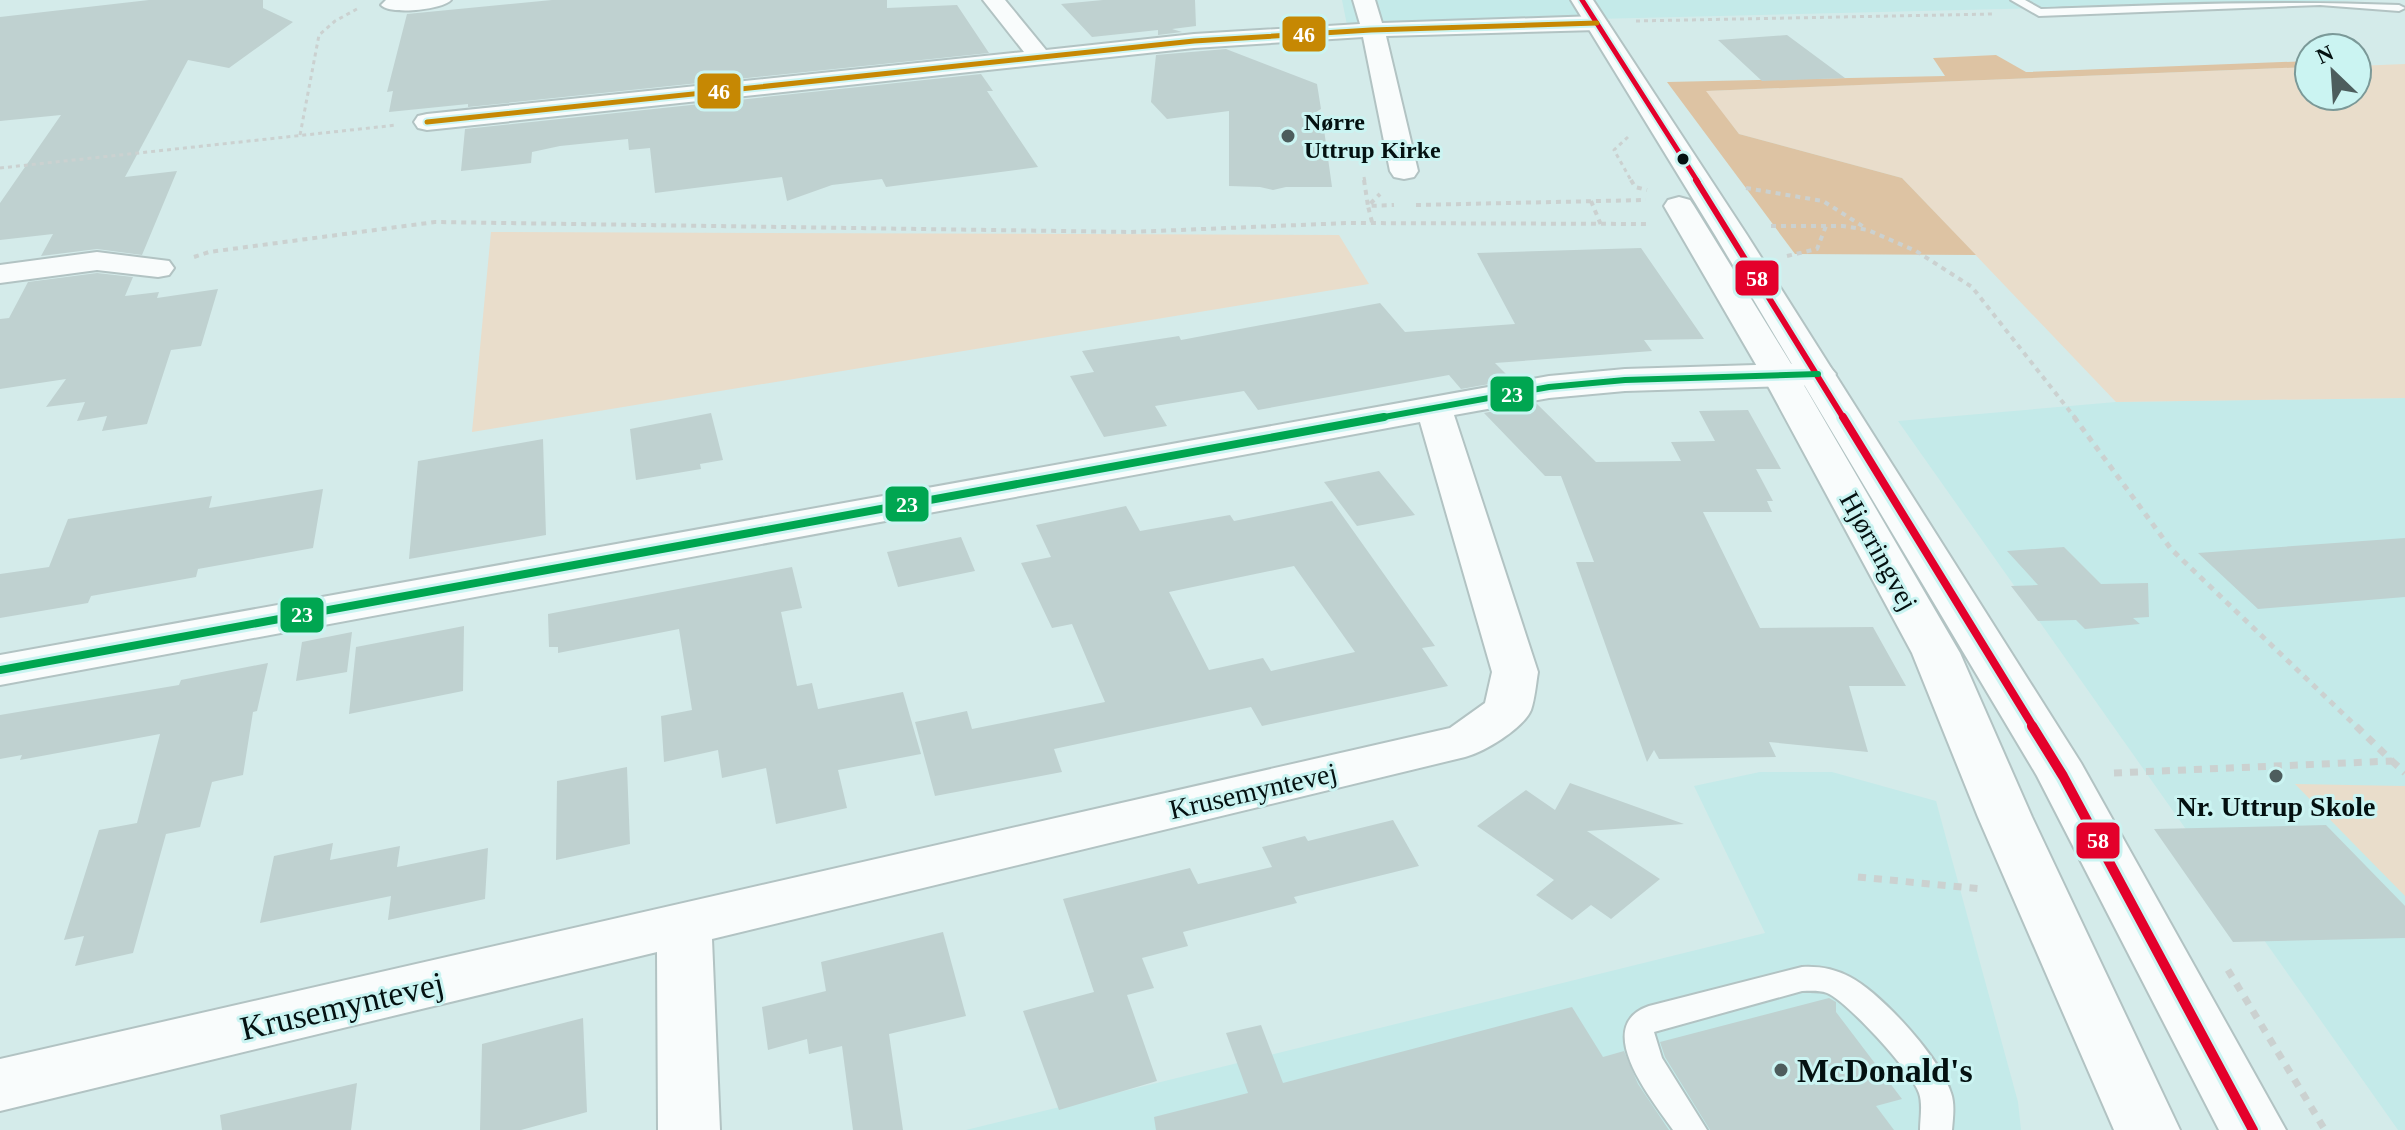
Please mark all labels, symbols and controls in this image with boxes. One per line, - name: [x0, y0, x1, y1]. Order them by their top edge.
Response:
- line badge: 46: [1281, 15, 1327, 53]
- text: 46: [1293, 22, 1315, 47]
- north arrow: [2293, 32, 2373, 112]
- text: N: [2312, 40, 2337, 69]
- line badge: 46: [696, 72, 742, 110]
- text: 46: [708, 79, 730, 104]
- place label: Nørre Uttrup Kirke: [1304, 109, 1441, 163]
- marker: Nørre Uttrup Kirke: [1279, 127, 1297, 145]
- unlabelled marker: [1675, 151, 1691, 167]
- line badge: 58: [1734, 259, 1780, 297]
- text: 58: [1746, 266, 1768, 291]
- line badge: 23: [1489, 375, 1535, 413]
- text: 23: [1501, 382, 1523, 407]
- line badge: 23: [884, 485, 930, 523]
- street label: Hjørringvej: [1834, 486, 1924, 616]
- text: 23: [896, 492, 918, 517]
- line badge: 23: [279, 596, 325, 634]
- text: 23: [291, 602, 313, 627]
- street label: Krusemyntevej: [1166, 757, 1340, 825]
- marker: Nr. Uttrup Skole: [2267, 767, 2285, 785]
- place label: Nr. Uttrup Skole: [2177, 791, 2375, 822]
- line badge: 58: [2075, 821, 2121, 860]
- text: 58: [2087, 828, 2109, 853]
- street label: Krusemyntevej: [237, 965, 447, 1047]
- place label: McDonald's: [1797, 1052, 1973, 1089]
- marker: McDonald's: [1772, 1061, 1790, 1079]

